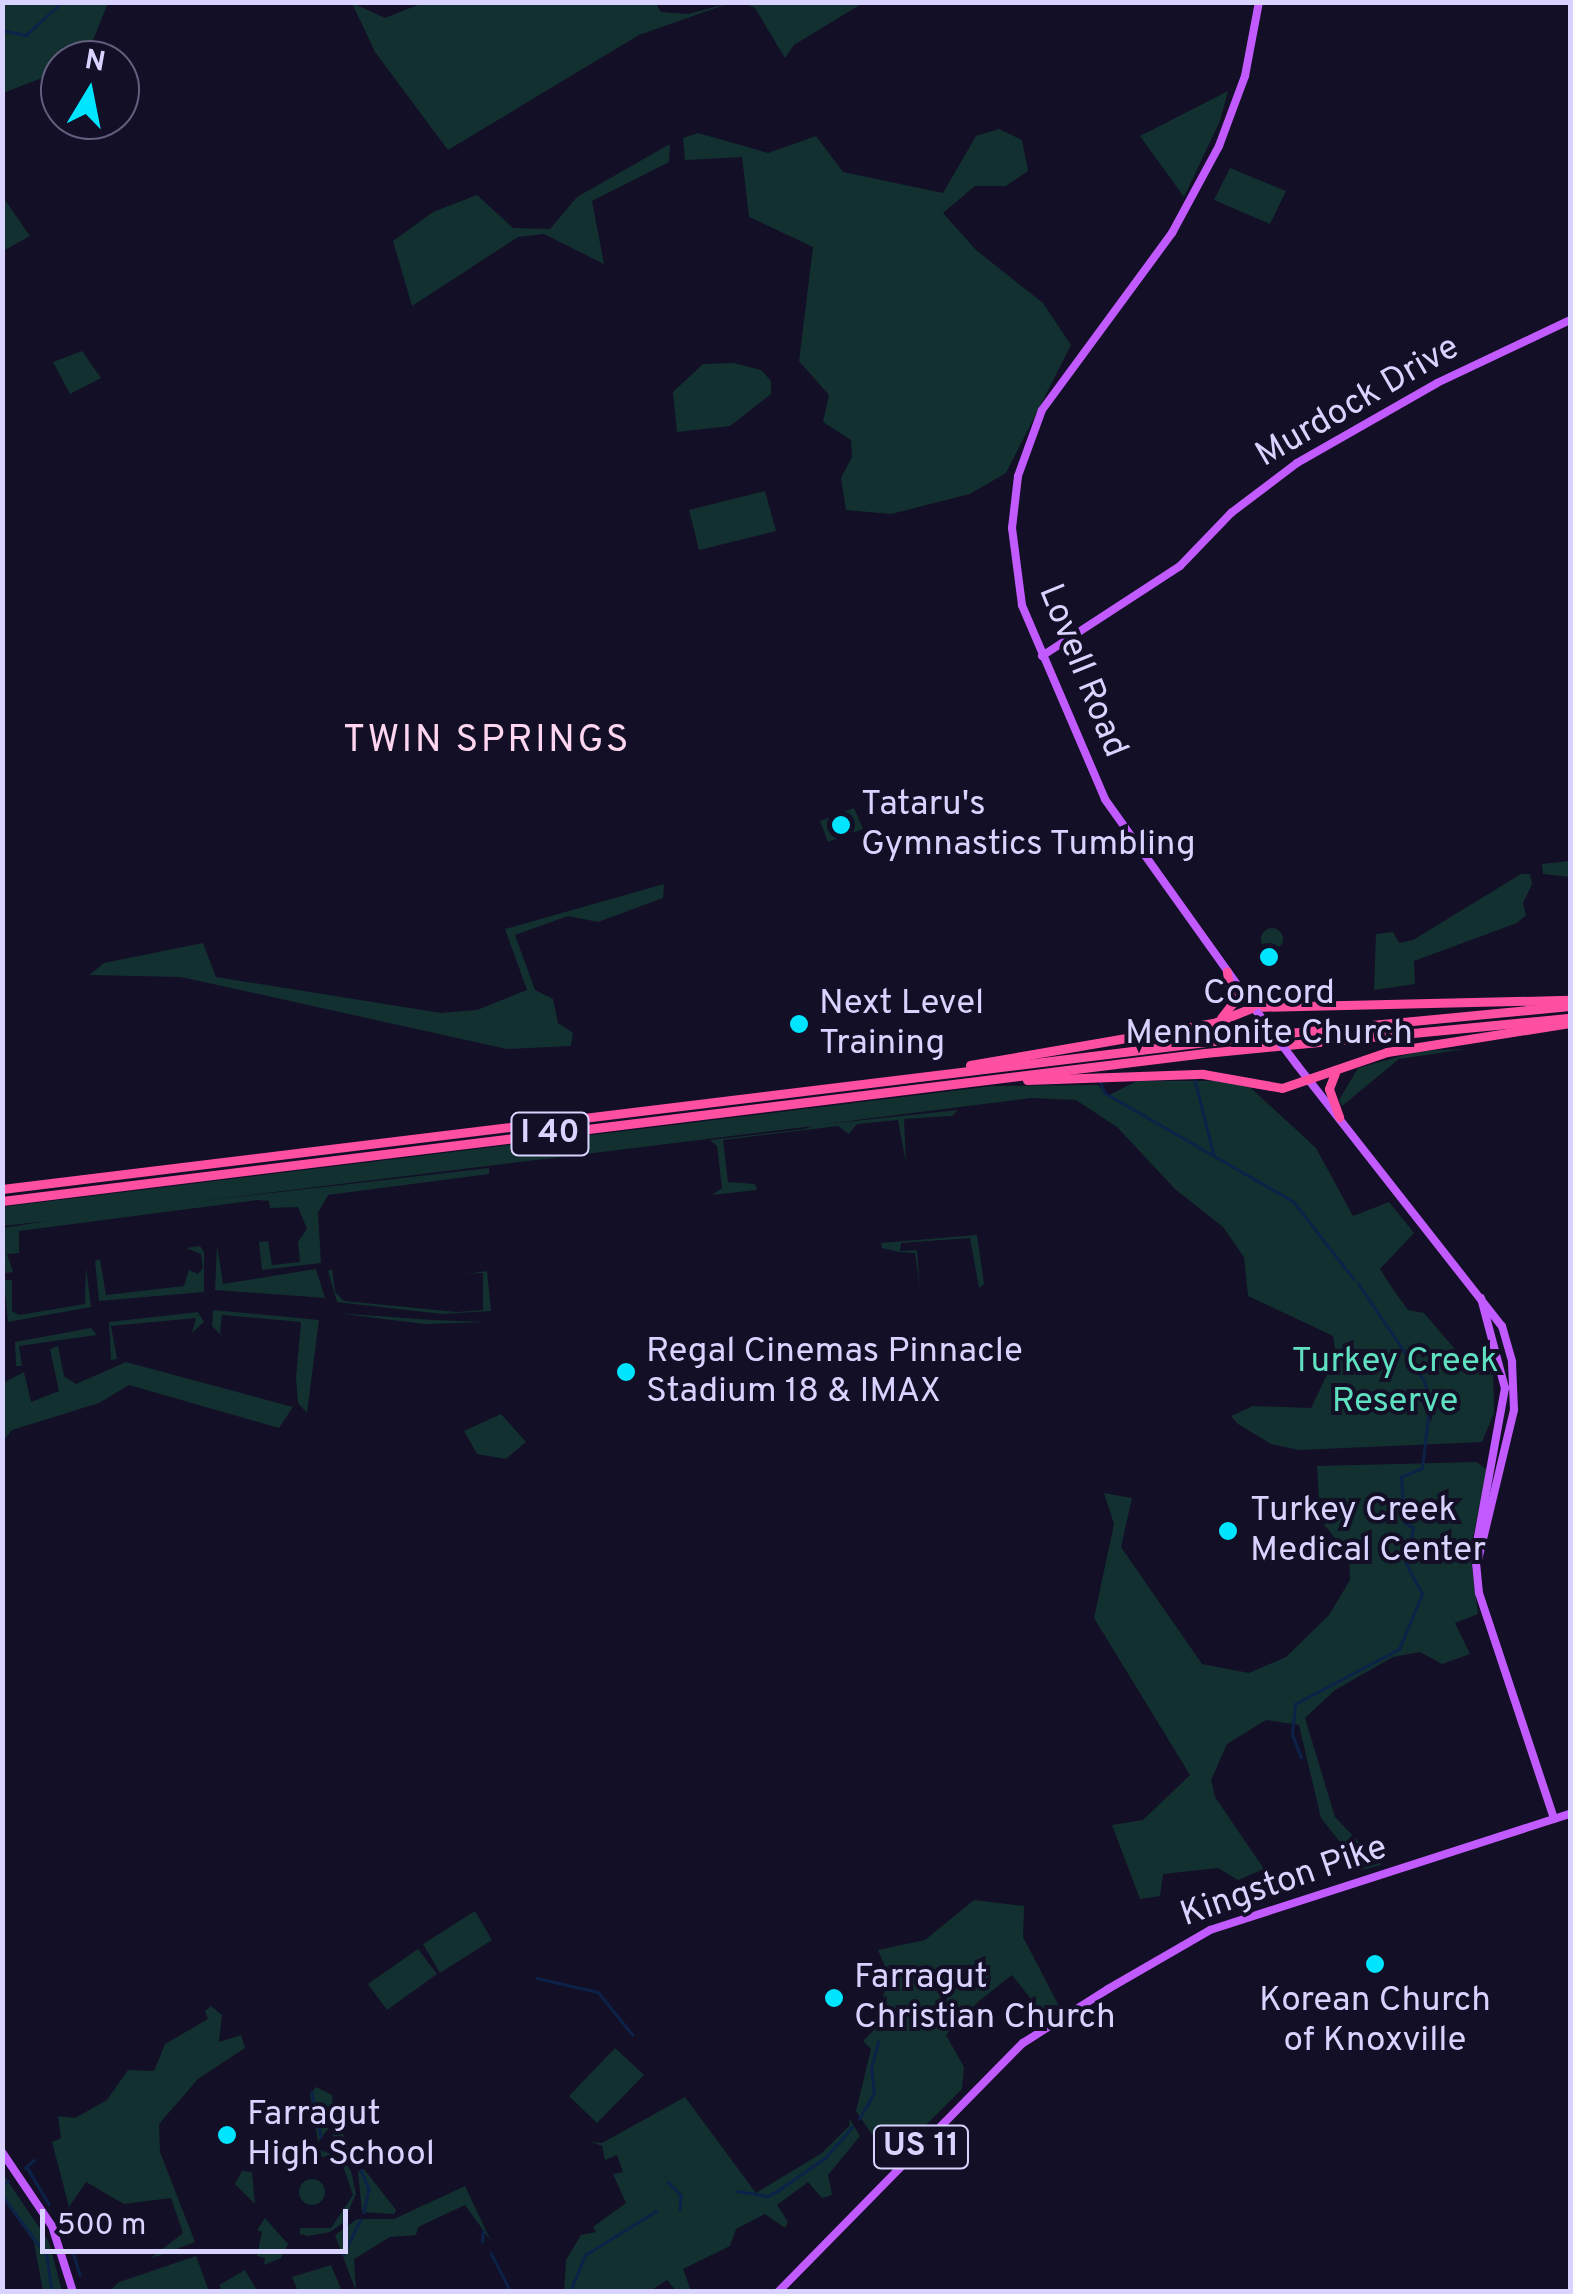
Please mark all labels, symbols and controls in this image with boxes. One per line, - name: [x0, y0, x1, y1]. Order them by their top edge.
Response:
- north arrow: [40, 40, 140, 140]
- text: N: [82, 43, 108, 82]
- street label: Murdock Drive: [1249, 327, 1467, 477]
- street label: Lovell Road: [1028, 578, 1136, 764]
- district label: TWIN SPRINGS: [343, 719, 631, 765]
- place label: Tataru's Gymnastics Tumbling: [861, 784, 1197, 866]
- marker: Tataru's Gymnastics Tumbling: [830, 814, 852, 836]
- marker: Concord Mennonite Church: [1258, 946, 1280, 968]
- place label: Concord Mennonite Church: [1125, 973, 1413, 1055]
- place label: Next Level Training: [819, 983, 984, 1065]
- marker: Next Level Training: [788, 1013, 810, 1035]
- road number: I 40: [510, 1107, 590, 1161]
- place label: Regal Cinemas Pinnacle Stadium 18 & IMAX: [646, 1331, 1023, 1413]
- park label: Turkey Creek Reserve: [1291, 1341, 1499, 1423]
- marker: Regal Cinemas Pinnacle Stadium 18 & IMAX: [615, 1361, 637, 1383]
- place label: Turkey Creek Medical Center: [1250, 1490, 1486, 1572]
- marker: Turkey Creek Medical Center: [1215, 1518, 1241, 1544]
- street label: Kingston Pike: [1175, 1827, 1393, 1937]
- marker: Korean Church of Knoxville: [1364, 1953, 1386, 1975]
- place label: Farragut Christian Church: [854, 1957, 1116, 2039]
- place label: Korean Church of Knoxville: [1259, 1980, 1491, 2062]
- marker: Farragut Christian Church: [823, 1987, 845, 2009]
- place label: Farragut High School: [247, 2094, 435, 2176]
- road number: US 11: [871, 2120, 971, 2174]
- marker: Farragut High School: [216, 2124, 238, 2146]
- scale bar: [45, 2189, 352, 2251]
- text: 500 m: [57, 2208, 146, 2245]

